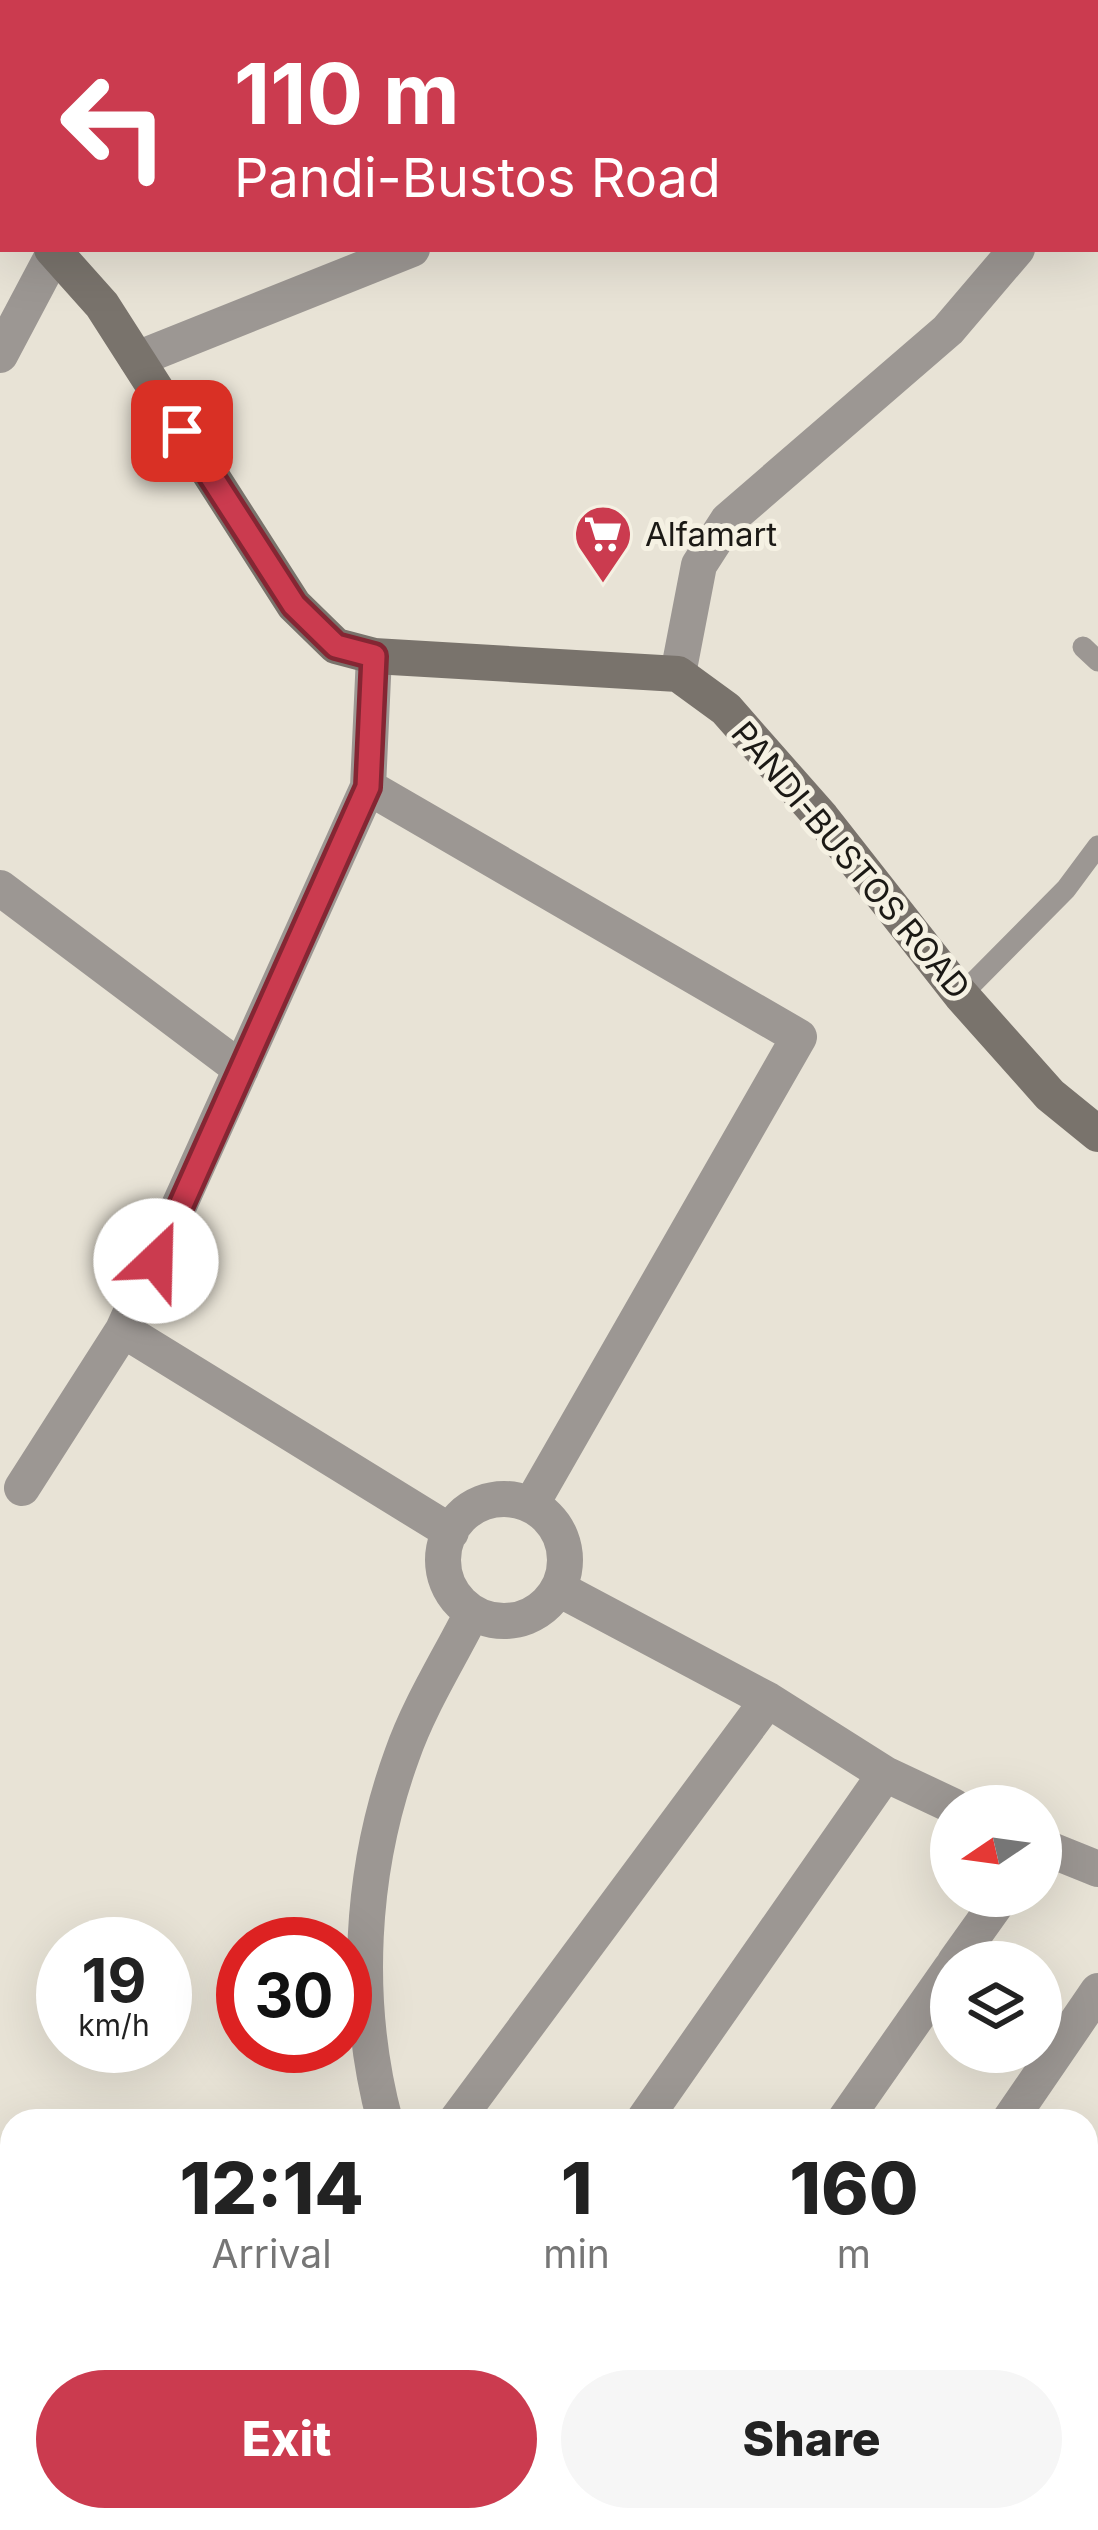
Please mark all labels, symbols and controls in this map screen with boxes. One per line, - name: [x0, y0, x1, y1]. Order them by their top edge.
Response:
- text: 110 m: [234, 43, 460, 144]
- icon: left: [36, 48, 192, 204]
- text: Pandi-Bustos Road: [234, 145, 721, 210]
- pin: [131, 380, 233, 482]
- icon: arrive: [149, 398, 215, 464]
- supermarket icon: Alfamart: [572, 503, 634, 585]
- place label: Alfamart: [645, 514, 777, 554]
- street label: PANDI-BUSTOS ROAD: [723, 713, 979, 1007]
- position arrow: [93, 1198, 219, 1324]
- north arrow: [930, 1785, 1062, 1917]
- map controls: [930, 1785, 1062, 2073]
- speed limit sign: 30: [216, 1917, 372, 2073]
- button: layers: [930, 1941, 1062, 2073]
- text: 19: [82, 1944, 146, 2016]
- text: km/h: [78, 2007, 150, 2043]
- text: 12:14: [179, 2144, 364, 2231]
- text: 1: [561, 2144, 592, 2231]
- text: 160: [789, 2144, 919, 2231]
- text: Arrival: [212, 2230, 332, 2277]
- text: min: [543, 2230, 610, 2277]
- text: m: [837, 2230, 871, 2277]
- button: Exit: [36, 2370, 537, 2508]
- button: Share: [561, 2370, 1062, 2508]

